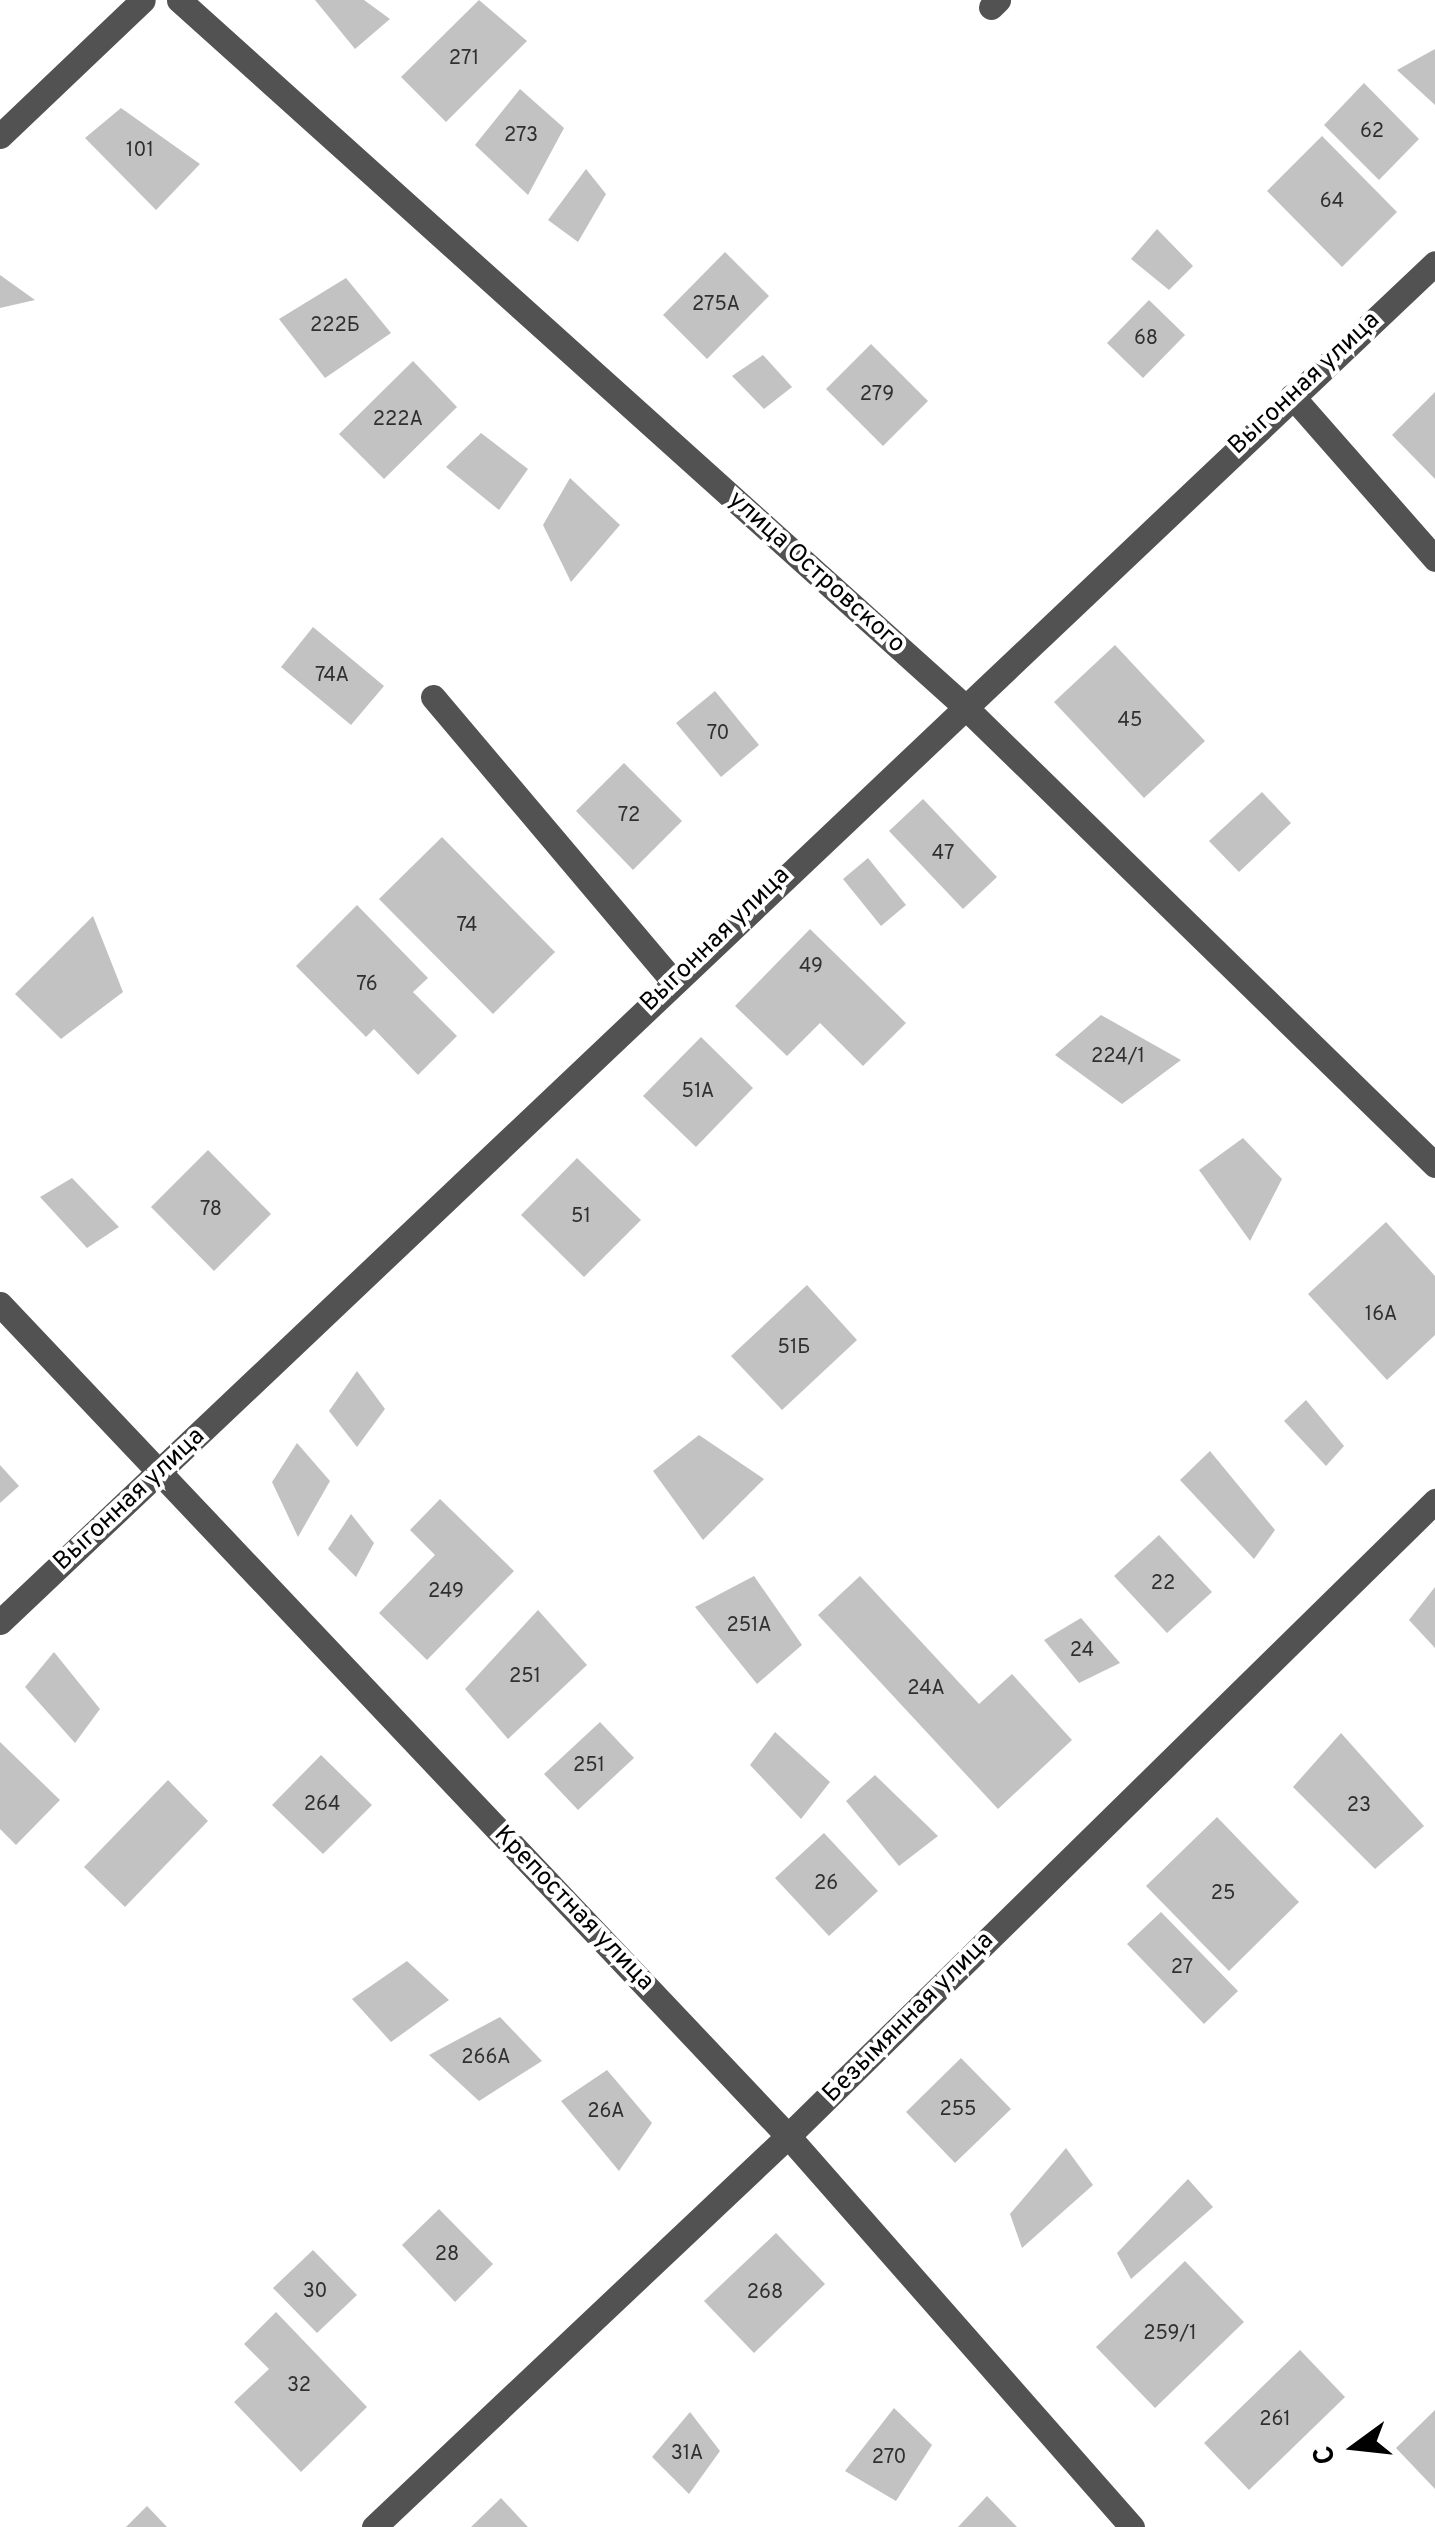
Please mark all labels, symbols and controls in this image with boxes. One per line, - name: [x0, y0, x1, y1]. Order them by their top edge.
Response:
- house number: 271: [449, 47, 479, 71]
- house number: 62: [1360, 120, 1384, 144]
- house number: 273: [504, 124, 538, 148]
- house number: 101: [126, 139, 154, 163]
- house number: 64: [1320, 190, 1344, 214]
- house number: 275А: [692, 293, 740, 317]
- street label: Выгонная улица: [1223, 306, 1387, 462]
- house number: 222Б: [310, 314, 360, 338]
- house number: 68: [1134, 327, 1158, 351]
- house number: 279: [860, 383, 894, 407]
- house number: 222А: [373, 408, 423, 432]
- street label: улица Островского: [721, 486, 911, 660]
- house number: 74А: [315, 664, 349, 688]
- house number: 45: [1118, 709, 1142, 733]
- house number: 70: [707, 722, 729, 746]
- house number: 72: [618, 804, 640, 828]
- house number: 47: [932, 842, 954, 866]
- street label: Выгонная улица: [635, 861, 797, 1019]
- house number: 74: [457, 914, 477, 938]
- house number: 49: [799, 955, 823, 979]
- house number: 76: [356, 973, 378, 997]
- house number: 224/1: [1091, 1045, 1145, 1069]
- house number: 51А: [682, 1080, 714, 1104]
- house number: 78: [200, 1198, 222, 1222]
- house number: 51: [571, 1205, 591, 1229]
- house number: 16А: [1365, 1303, 1397, 1327]
- house number: 51Б: [778, 1336, 810, 1360]
- street label: Выгонная улица: [48, 1422, 212, 1578]
- house number: 22: [1151, 1572, 1175, 1596]
- house number: 249: [428, 1580, 464, 1604]
- house number: 251А: [726, 1614, 772, 1638]
- house number: 24: [1070, 1639, 1094, 1663]
- house number: 251: [509, 1665, 541, 1689]
- house number: 24А: [907, 1677, 945, 1701]
- house number: 251: [573, 1754, 605, 1778]
- house number: 264: [304, 1793, 340, 1817]
- house number: 23: [1347, 1794, 1371, 1818]
- street label: Крепостная улица: [487, 1820, 659, 1998]
- house number: 26: [814, 1872, 838, 1896]
- house number: 25: [1211, 1882, 1235, 1906]
- street label: Безымянная улица: [817, 1926, 1001, 2110]
- house number: 27: [1171, 1956, 1193, 1980]
- house number: 266А: [461, 2046, 511, 2070]
- house number: 255: [939, 2098, 977, 2122]
- house number: 26А: [587, 2100, 625, 2124]
- house number: 28: [435, 2243, 459, 2267]
- house number: 30: [303, 2280, 327, 2304]
- house number: 268: [747, 2281, 783, 2305]
- house number: 259/1: [1143, 2322, 1197, 2346]
- house number: 32: [287, 2374, 311, 2398]
- north arrow: [1305, 2397, 1405, 2497]
- house number: 261: [1259, 2408, 1291, 2432]
- text: С: [1306, 2441, 1346, 2468]
- house number: 31А: [671, 2442, 703, 2466]
- house number: 270: [872, 2446, 906, 2470]

